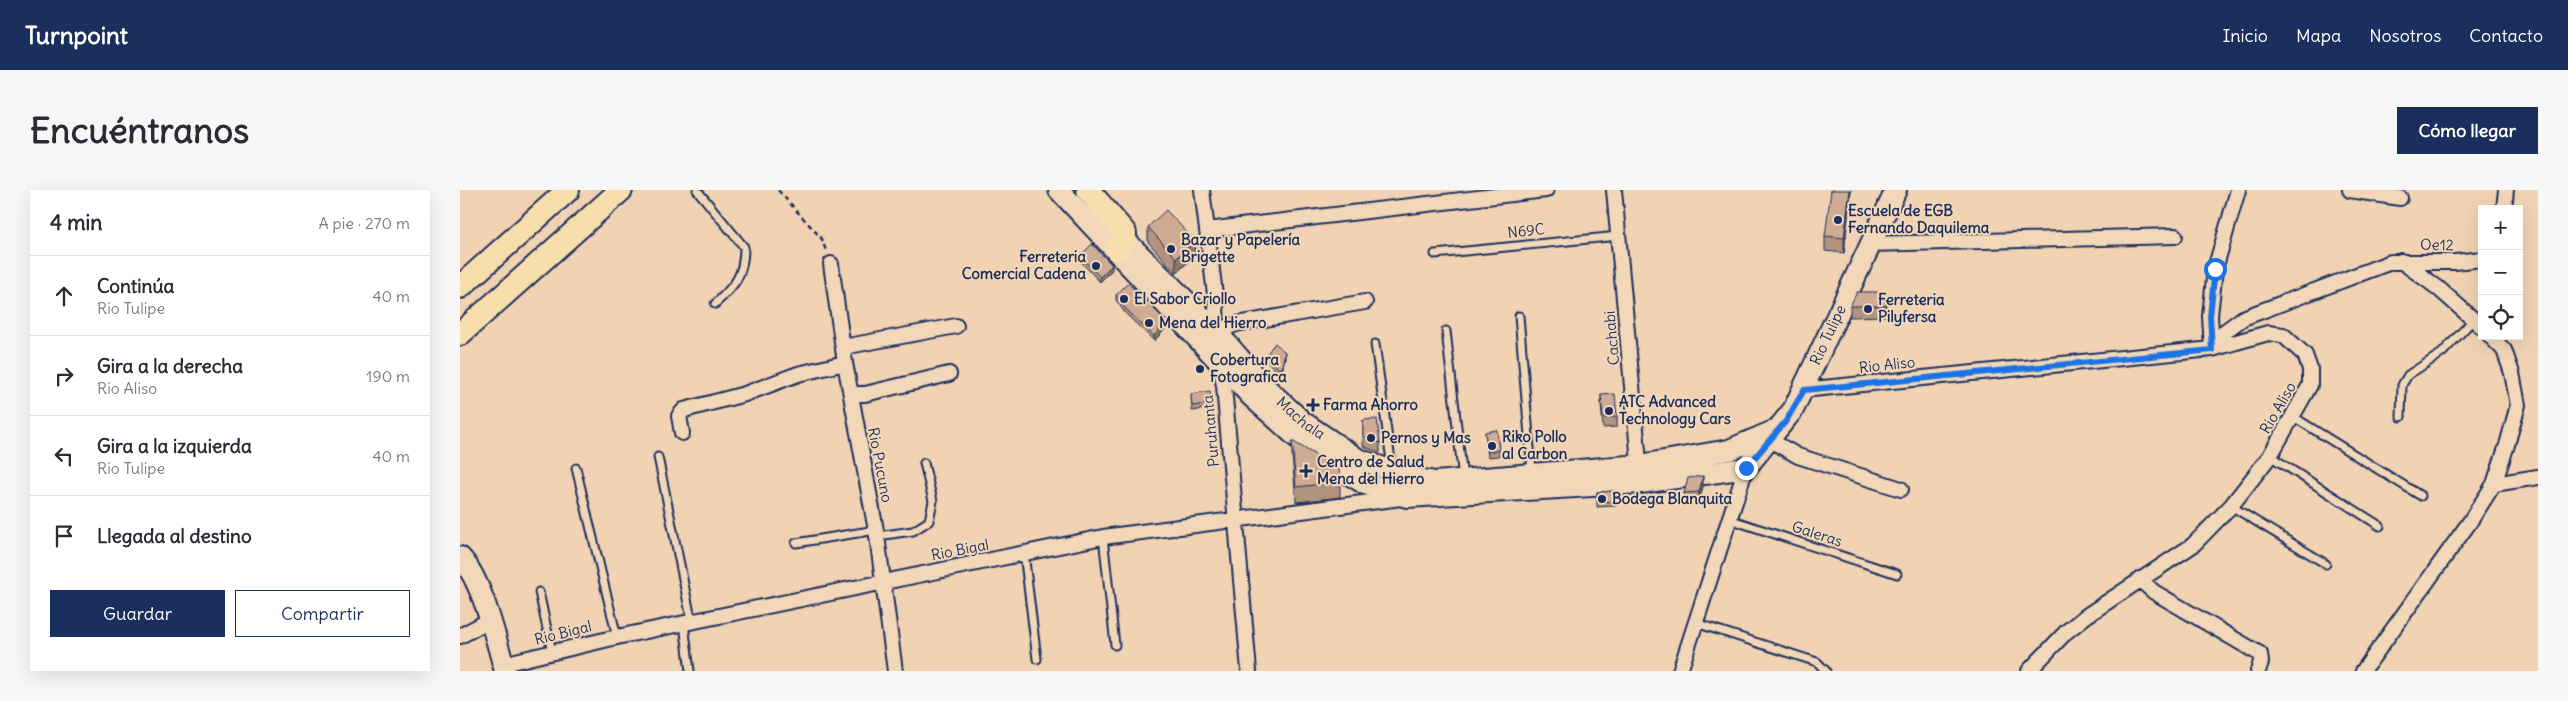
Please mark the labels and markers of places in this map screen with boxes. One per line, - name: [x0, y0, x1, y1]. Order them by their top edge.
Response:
- place label: Escuela de EGB Fernando Daquilema: [1848, 201, 1990, 238]
- marker: Escuela de EGB Fernando Daquilema: [1832, 214, 1844, 226]
- place label: Bazar y Papelería Brigette: [1181, 230, 1301, 267]
- marker: Bazar y Papelería Brigette: [1165, 243, 1177, 255]
- place label: Ferreteria Comercial Cadena: [962, 247, 1086, 283]
- marker: Ferreteria Comercial Cadena: [1090, 260, 1102, 272]
- place label: El Sabor Criollo: [1134, 289, 1236, 308]
- place label: Ferreteria Pilyfersa: [1878, 290, 1945, 327]
- marker: El Sabor Criollo: [1118, 293, 1130, 305]
- marker: Ferreteria Pilyfersa: [1862, 303, 1874, 315]
- place label: Mena del Hierro: [1159, 313, 1267, 332]
- marker: Mena del Hierro: [1143, 317, 1155, 329]
- place label: Cobertura Fotografica: [1210, 350, 1287, 387]
- marker: Cobertura Fotografica: [1194, 363, 1206, 375]
- place label: ATC Advanced Technology Cars: [1619, 392, 1731, 429]
- place label: Farma Ahorro: [1323, 395, 1419, 414]
- marker: Farma Ahorro: [1307, 399, 1319, 411]
- marker: ATC Advanced Technology Cars: [1603, 405, 1615, 417]
- place label: Riko Pollo al Carbon: [1502, 427, 1568, 463]
- place label: Pernos y Mas: [1381, 428, 1471, 448]
- marker: Pernos y Mas: [1365, 432, 1377, 444]
- marker: Riko Pollo al Carbon: [1486, 440, 1498, 452]
- place label: Centro de Salud Mena del Hierro: [1317, 452, 1425, 488]
- marker: Centro de Salud Mena del Hierro: [1299, 464, 1313, 478]
- place label: Bodega Blanquita: [1612, 489, 1732, 509]
- marker: Bodega Blanquita: [1596, 493, 1608, 505]

